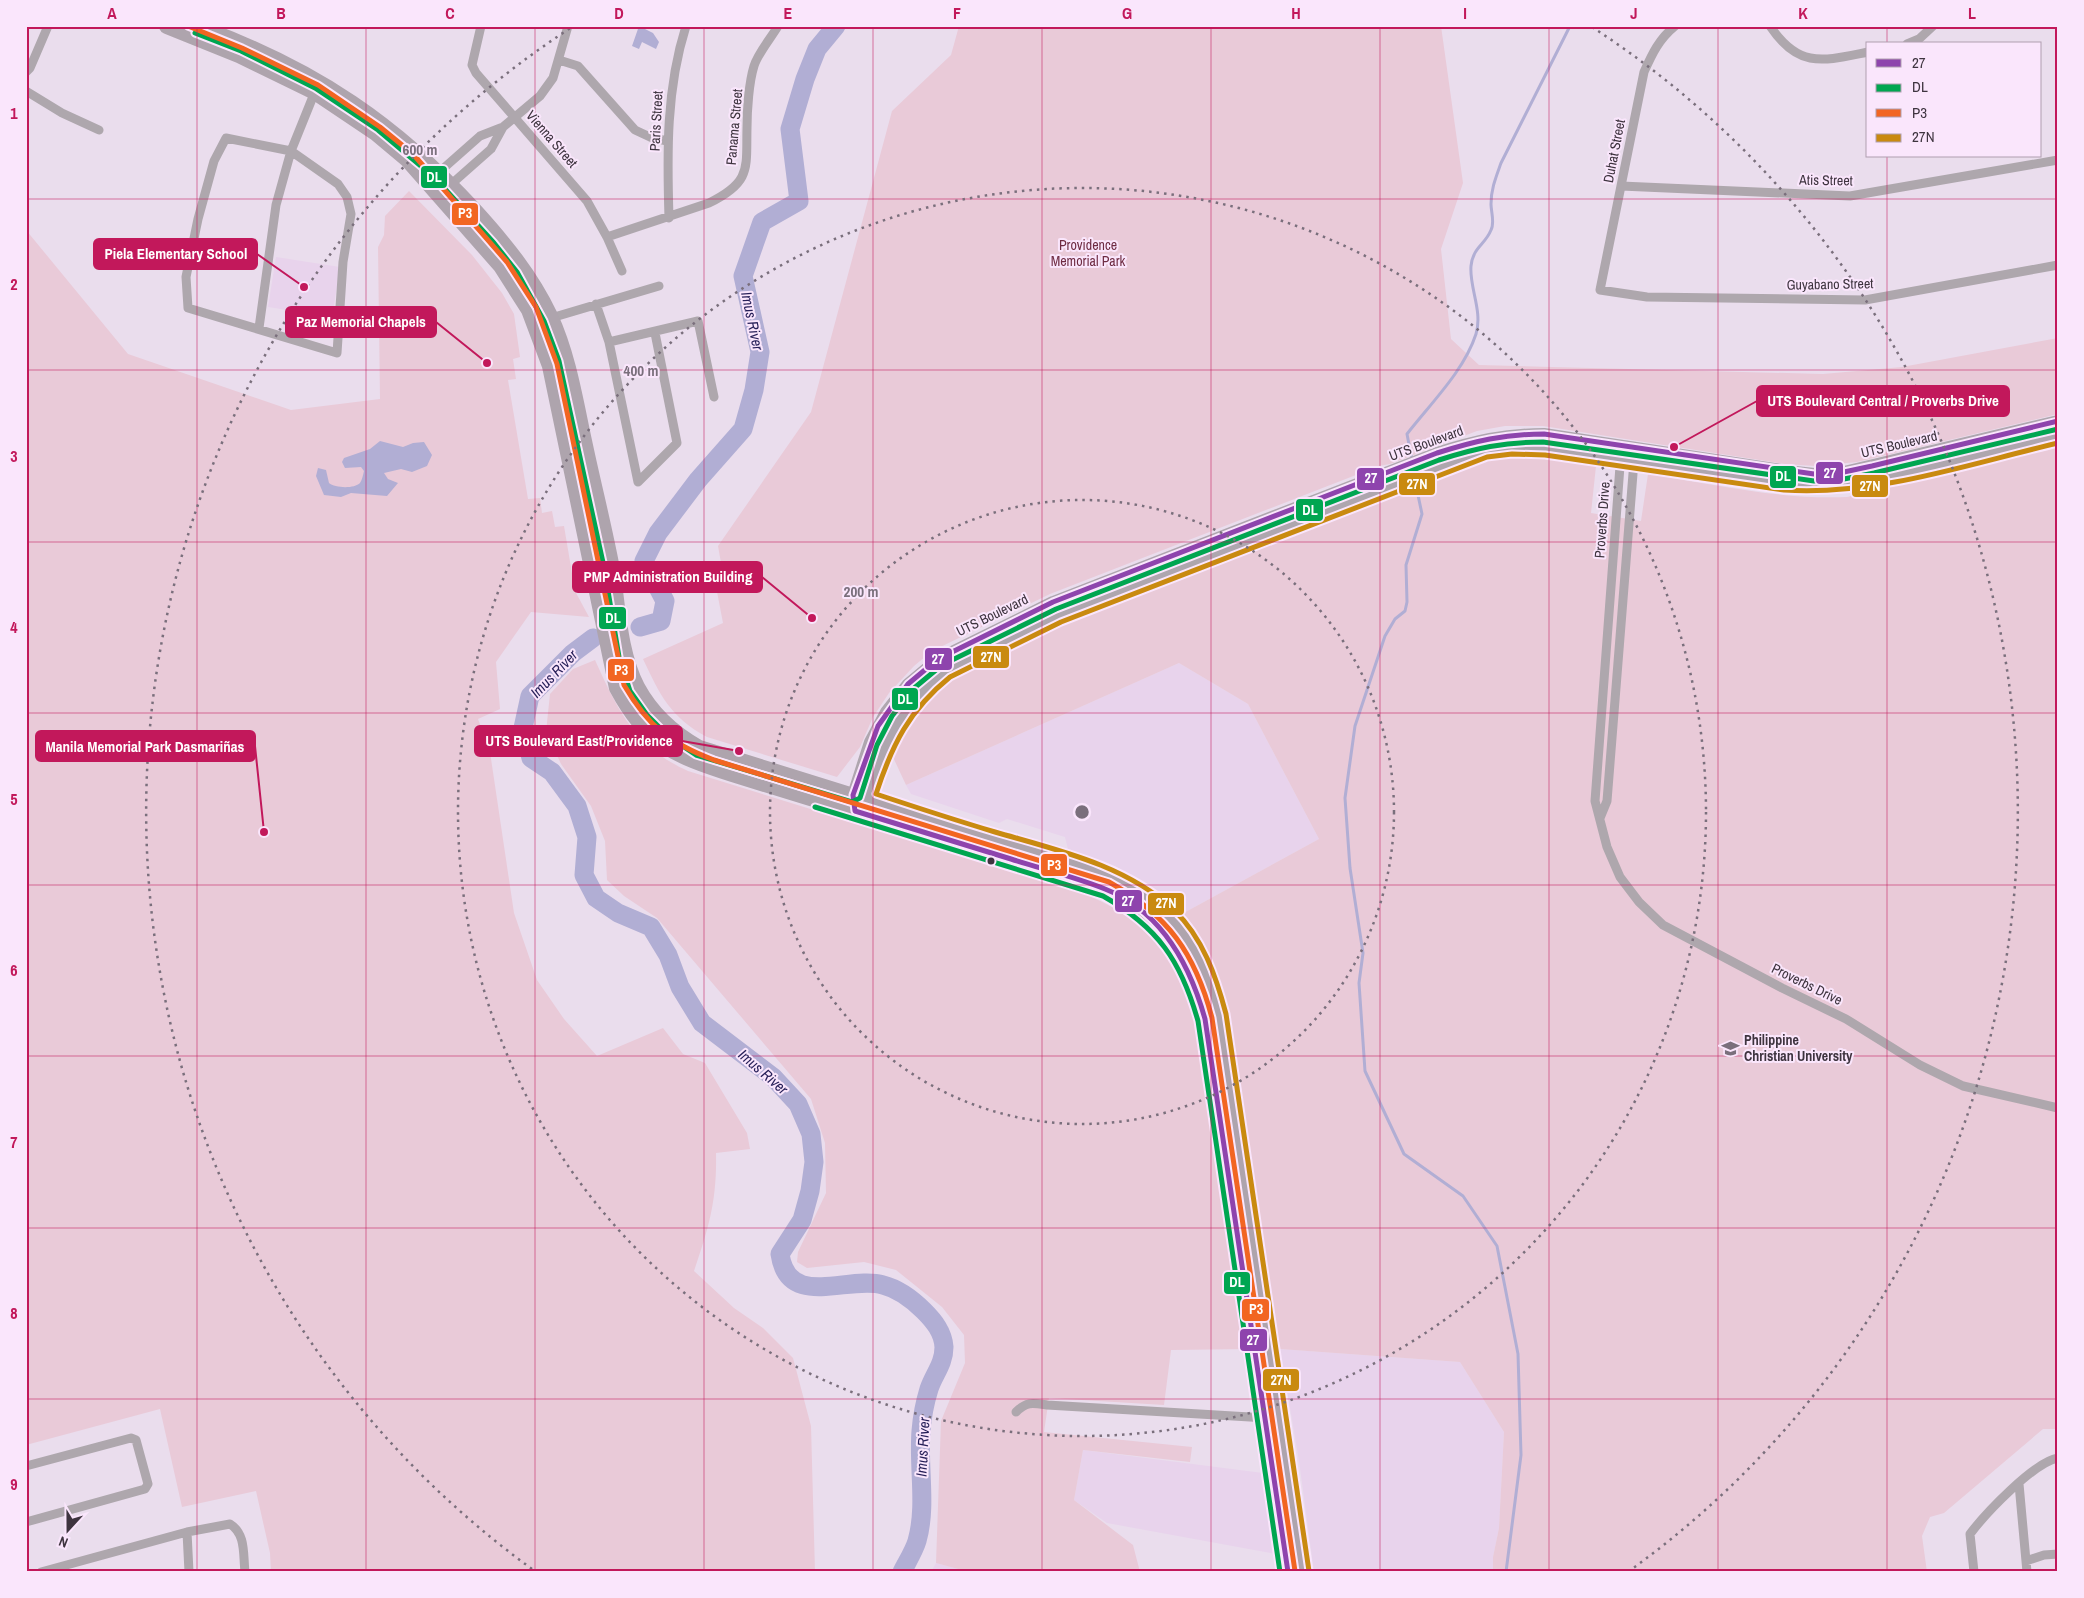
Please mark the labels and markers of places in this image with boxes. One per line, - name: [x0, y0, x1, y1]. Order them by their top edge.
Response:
- callout: Piela Elementary School: [94, 239, 257, 269]
- callout: Paz Memorial Chapels: [286, 307, 436, 337]
- callout: UTS Boulevard Central / Proverbs Drive: [1757, 386, 2009, 416]
- callout: PMP Administration Building: [573, 562, 762, 592]
- callout: UTS Boulevard East/Providence: [475, 726, 682, 756]
- callout: Manila Memorial Park Dasmariñas: [36, 731, 255, 761]
- centre of rings: [1073, 803, 1091, 821]
- unlabelled marker: [986, 856, 996, 866]
- place label: Philippine Christian University: [1744, 1031, 1853, 1065]
- school or university icon: Philippine Christian University: [1720, 1038, 1740, 1058]

